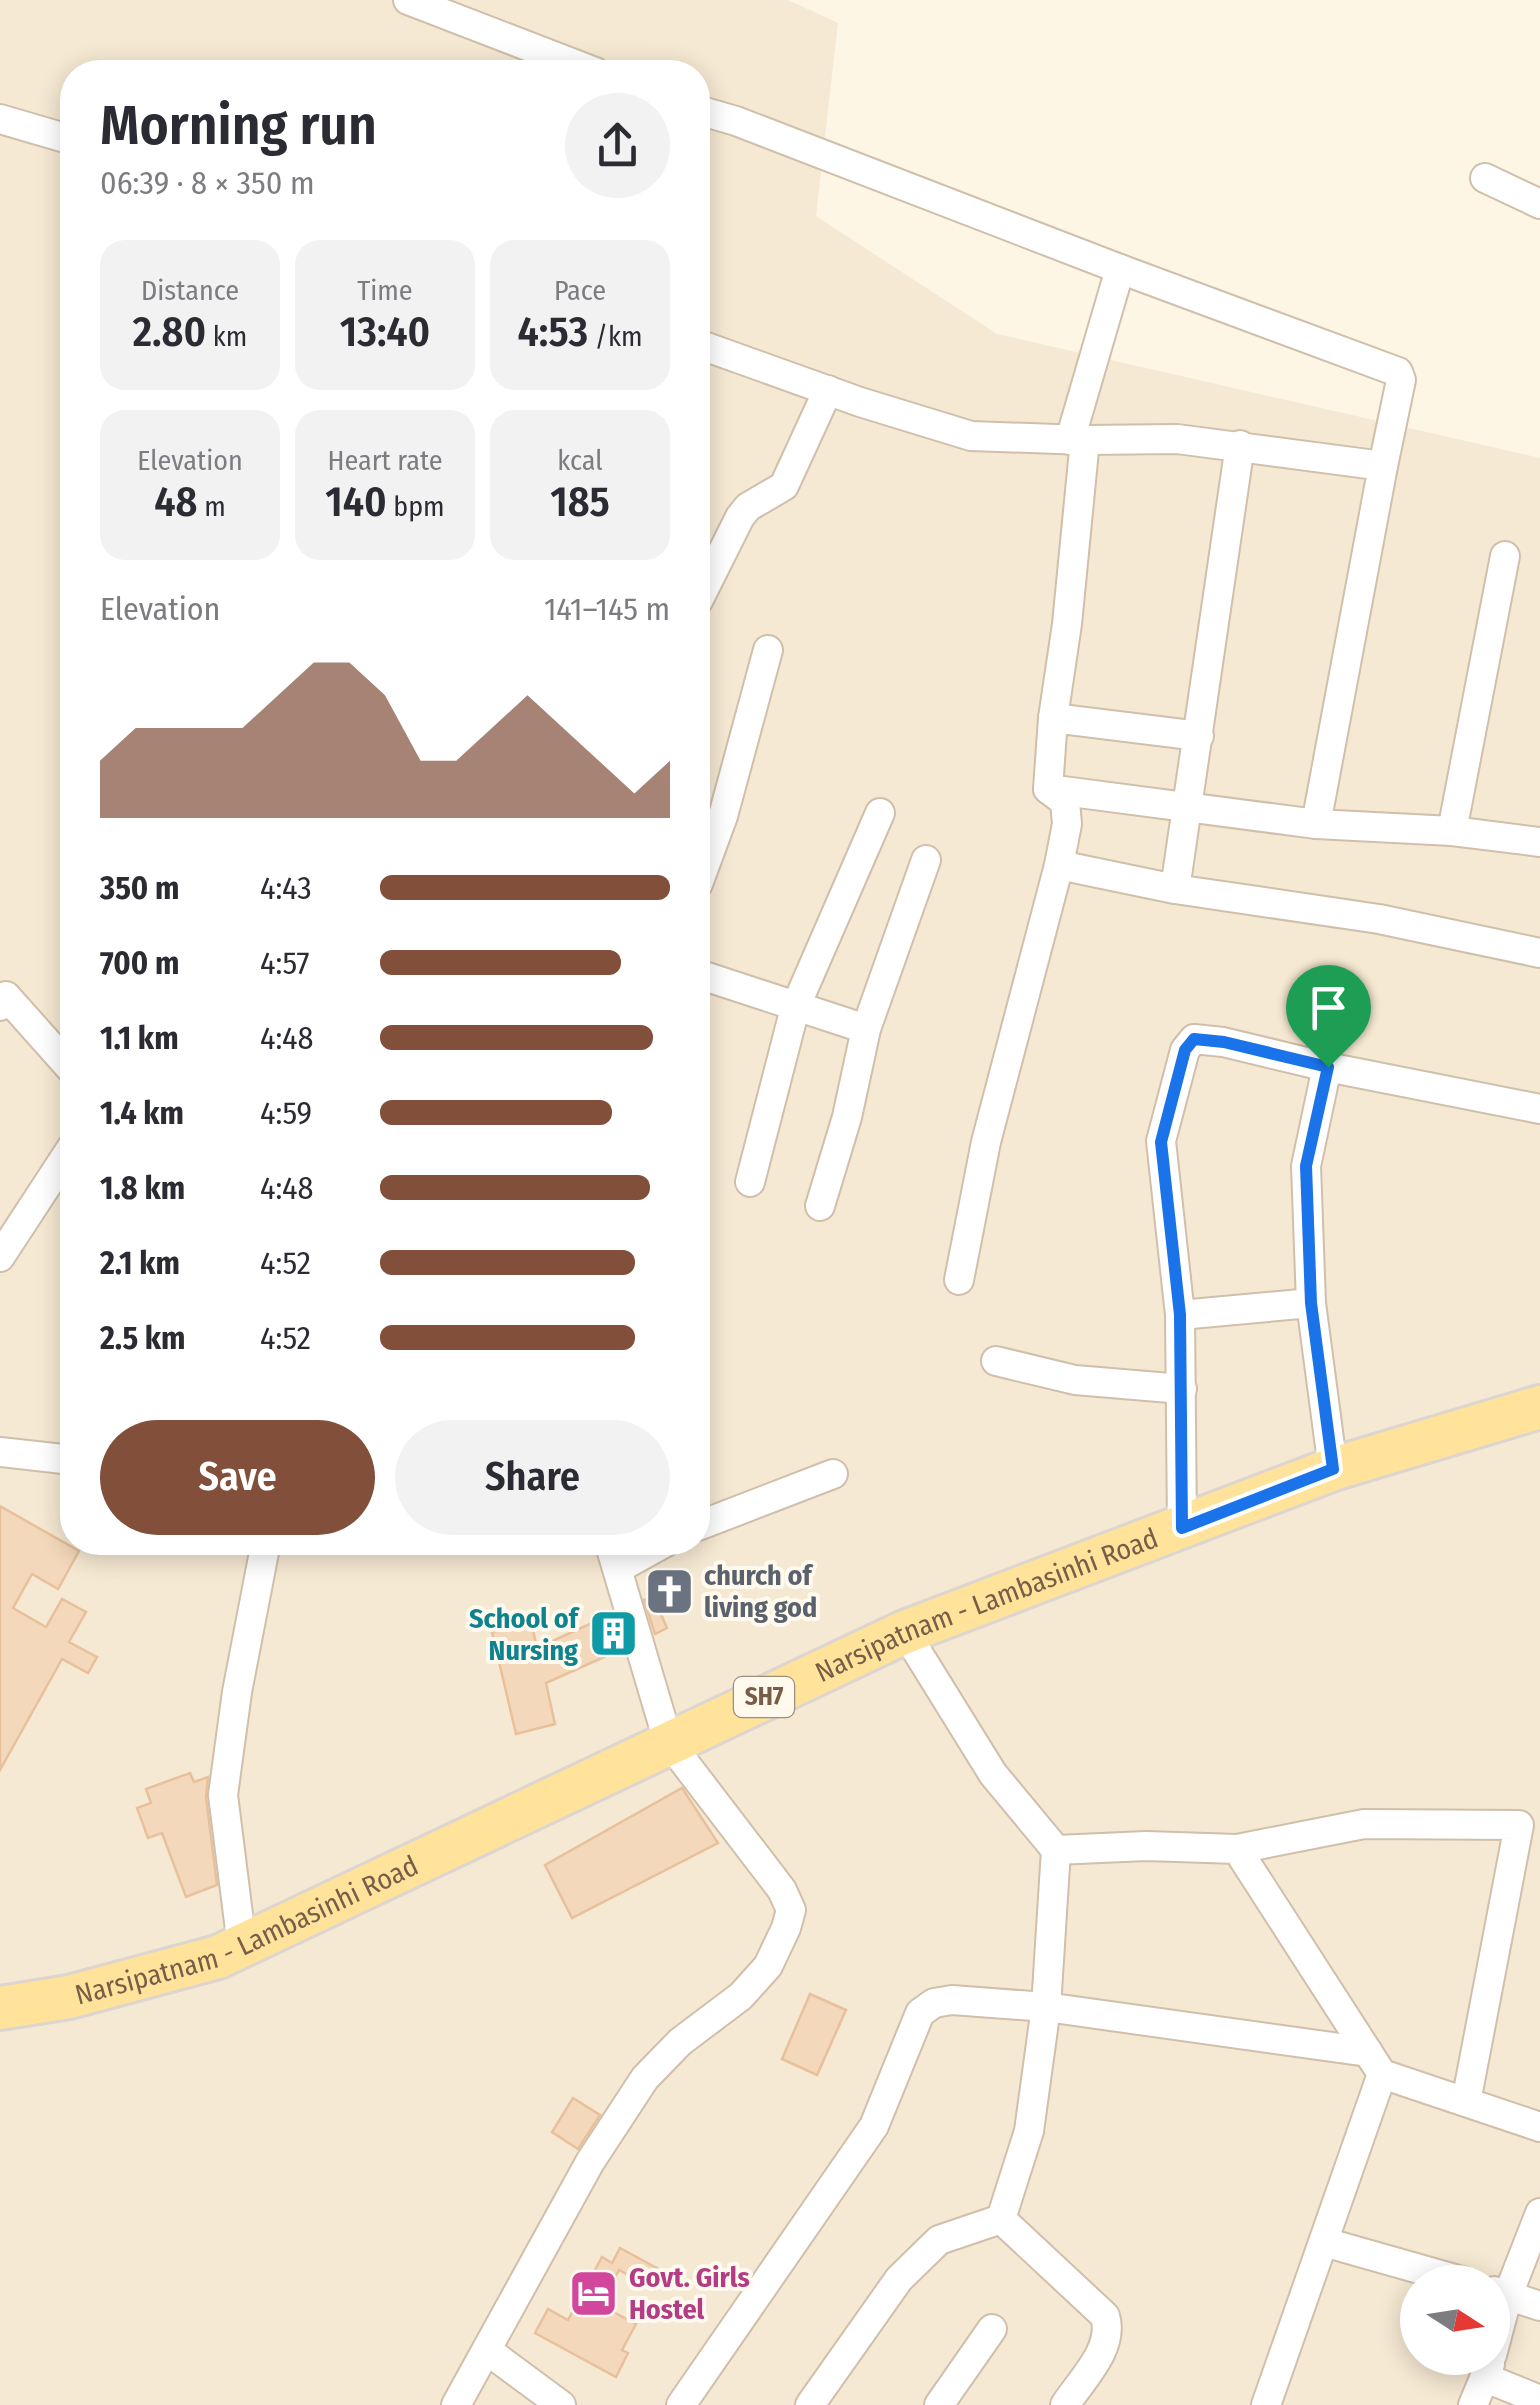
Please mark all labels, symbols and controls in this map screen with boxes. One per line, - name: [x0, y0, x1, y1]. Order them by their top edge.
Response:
- text: Morning run: [100, 93, 377, 159]
- button: share: [565, 93, 670, 198]
- text: 06:39 · 8 × 350 m: [100, 164, 315, 202]
- text: Distance: [141, 274, 239, 307]
- text: Time: [357, 274, 413, 307]
- text: Pace: [554, 274, 606, 307]
- text: 2.80: [133, 307, 206, 357]
- text: 13:40: [340, 307, 430, 357]
- text: 4:53: [518, 307, 588, 357]
- text: km: [206, 320, 247, 353]
- text: /km: [588, 320, 643, 353]
- text: Elevation: [137, 444, 243, 477]
- text: Heart rate: [328, 444, 442, 477]
- text: kcal: [557, 444, 603, 477]
- text: 48: [154, 477, 198, 527]
- text: 140: [325, 477, 387, 527]
- text: 185: [550, 477, 610, 527]
- text: m: [198, 490, 226, 523]
- text: bpm: [387, 490, 445, 523]
- text: Elevation: [100, 590, 220, 628]
- text: 141–145 m: [544, 590, 670, 628]
- text: 350 m: [100, 869, 179, 907]
- text: 4:43: [260, 869, 312, 907]
- text: 700 m: [100, 944, 179, 982]
- text: 4:57: [260, 944, 309, 982]
- pin: [1286, 965, 1371, 1068]
- icon: arrive: [1301, 980, 1356, 1035]
- text: 1.1 km: [100, 1019, 179, 1057]
- text: 4:48: [260, 1019, 314, 1057]
- text: 1.4 km: [100, 1094, 184, 1132]
- text: 4:59: [260, 1094, 312, 1132]
- text: 1.8 km: [100, 1169, 185, 1207]
- text: 4:48: [260, 1169, 314, 1207]
- text: 2.1 km: [100, 1244, 180, 1282]
- text: 4:52: [260, 1244, 311, 1282]
- text: 2.5 km: [100, 1319, 186, 1357]
- text: 4:52: [260, 1319, 311, 1357]
- button: Save: [100, 1420, 375, 1535]
- button: Share: [395, 1420, 670, 1535]
- street label: Narsipatnam - Lambasinhi Road: [810, 1521, 1162, 1689]
- place label: church of living god: [704, 1559, 817, 1624]
- church icon: church of living god: [643, 1565, 695, 1617]
- place label: School of Nursing: [469, 1602, 581, 1667]
- building icon: School of Nursing: [587, 1608, 639, 1660]
- road number: SH7: [734, 1677, 794, 1717]
- street label: Narsipatnam - Lambasinhi Road: [71, 1848, 423, 2011]
- place label: Govt. Girls Hostel: [629, 2261, 750, 2326]
- north arrow: [1400, 2265, 1510, 2375]
- map controls: [1400, 2265, 1510, 2375]
- hotel icon: Govt. Girls Hostel: [568, 2267, 620, 2319]

